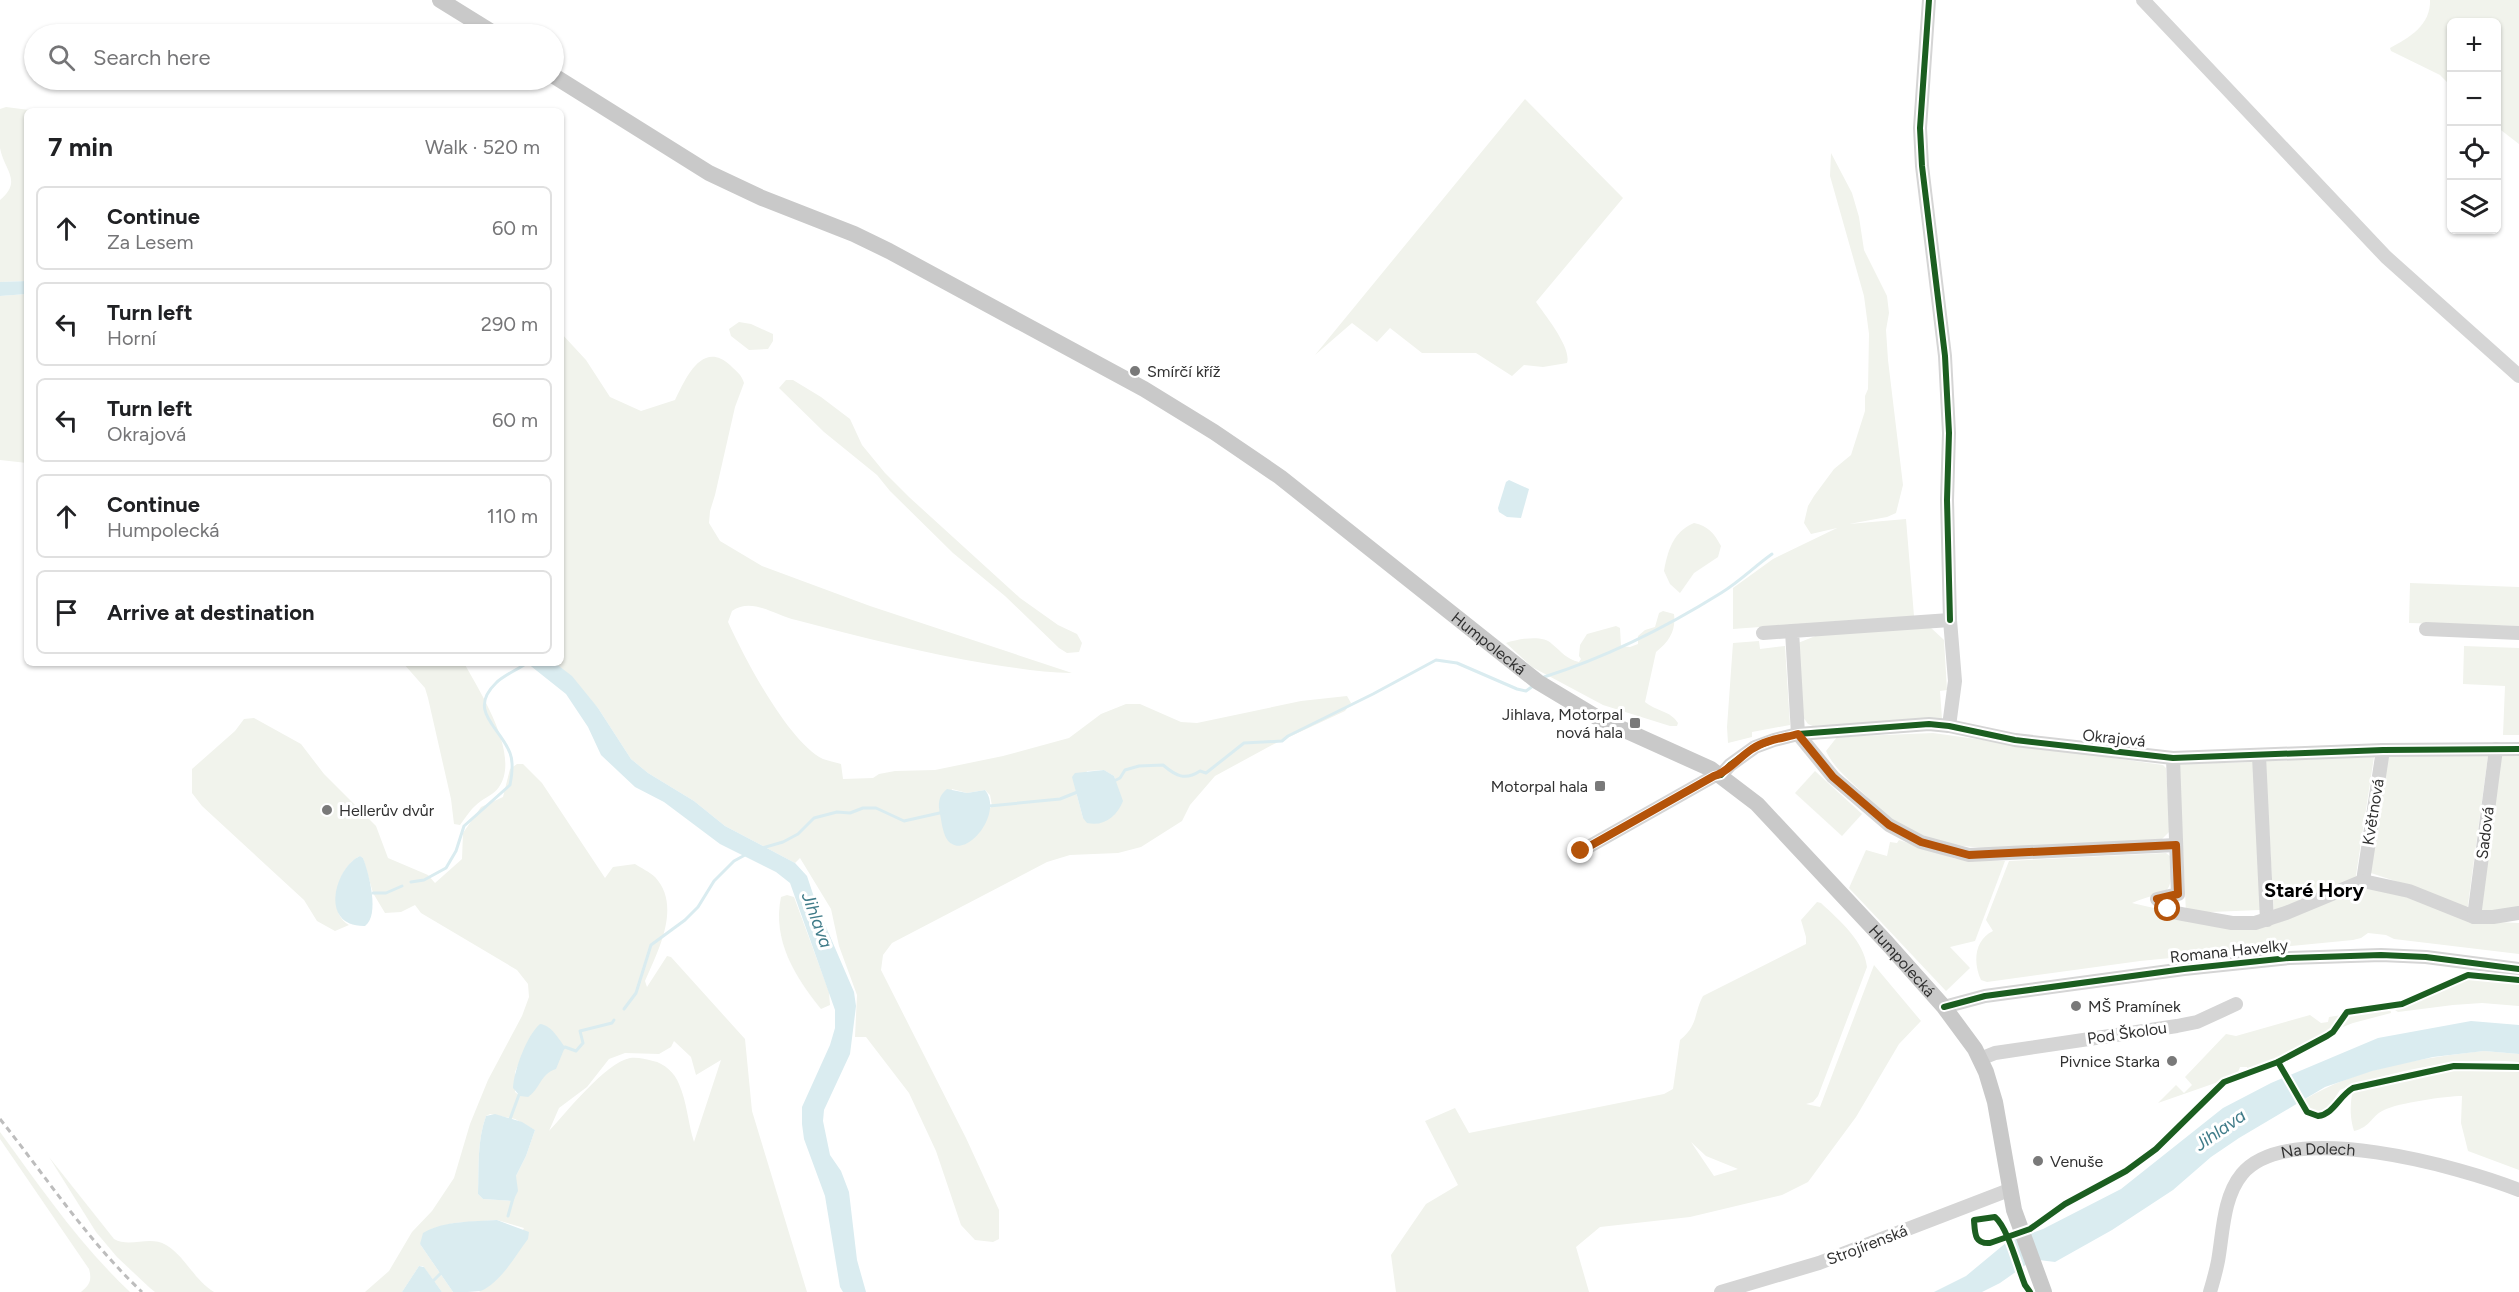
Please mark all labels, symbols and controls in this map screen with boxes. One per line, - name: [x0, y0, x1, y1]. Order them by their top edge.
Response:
- map controls: [2447, 18, 2501, 234]
- button: +: [2447, 18, 2501, 72]
- search box: [24, 24, 564, 90]
- icon: search: [45, 41, 78, 74]
- text: Search here: [93, 44, 211, 71]
- button: −: [2447, 72, 2501, 126]
- button: locate: [2447, 126, 2501, 180]
- text: 7 min: [48, 131, 113, 163]
- text: Walk · 520 m: [425, 135, 540, 159]
- button: layers: [2447, 180, 2501, 234]
- text: Continue: [107, 203, 200, 230]
- icon: ahead: [50, 212, 83, 245]
- text: 60 m: [492, 216, 538, 240]
- text: Za Lesem: [107, 230, 194, 254]
- text: Turn left: [107, 299, 193, 326]
- icon: left: [50, 308, 83, 341]
- text: 290 m: [481, 312, 538, 336]
- text: Horní: [107, 326, 156, 350]
- place label: Smírčí kříž: [1147, 362, 1221, 381]
- marker: Smírčí kříž: [1128, 364, 1142, 378]
- text: Turn left: [107, 395, 193, 422]
- icon: left: [50, 404, 83, 437]
- text: 60 m: [492, 408, 538, 432]
- text: Okrajová: [107, 422, 186, 446]
- text: Continue: [107, 491, 200, 518]
- icon: ahead: [50, 500, 83, 533]
- text: 110 m: [487, 504, 538, 528]
- text: Humpolecká: [107, 518, 219, 542]
- icon: arrive: [50, 596, 83, 629]
- text: Arrive at destination: [107, 599, 315, 626]
- street label: Humpolecká: [1448, 608, 1530, 678]
- place label: Jihlava, Motorpal nová hala: [1502, 705, 1623, 742]
- marker: Jihlava, Motorpal nová hala: [1628, 716, 1642, 730]
- street label: Okrajová: [2081, 725, 2147, 751]
- place label: Motorpal hala: [1491, 777, 1588, 796]
- street label: Květnová: [2358, 777, 2388, 847]
- marker: Motorpal hala: [1593, 779, 1607, 793]
- place label: Hellerův dvůr: [339, 801, 435, 820]
- marker: Hellerův dvůr: [320, 803, 334, 817]
- street label: Sadová: [2472, 806, 2498, 860]
- route end: [1567, 837, 1593, 863]
- district label: Staré Hory: [2264, 878, 2364, 902]
- water label: Jihlava: [796, 888, 837, 951]
- route start: [2154, 895, 2180, 921]
- street label: Humpolecká: [1865, 921, 1940, 1000]
- street label: Romana Havelky: [2169, 935, 2290, 967]
- place label: MŠ Pramínek: [2088, 997, 2181, 1016]
- marker: MŠ Pramínek: [2069, 999, 2083, 1013]
- street label: Pod Školou: [2086, 1018, 2168, 1048]
- place label: Pivnice Starka: [2060, 1052, 2160, 1071]
- marker: Pivnice Starka: [2165, 1054, 2179, 1068]
- water label: Jihlava: [2189, 1104, 2250, 1156]
- street label: Na Dolech: [2279, 1139, 2356, 1162]
- place label: Venuše: [2050, 1152, 2104, 1171]
- marker: Venuše: [2031, 1154, 2045, 1168]
- street label: Strojírenská: [1824, 1221, 1910, 1269]

